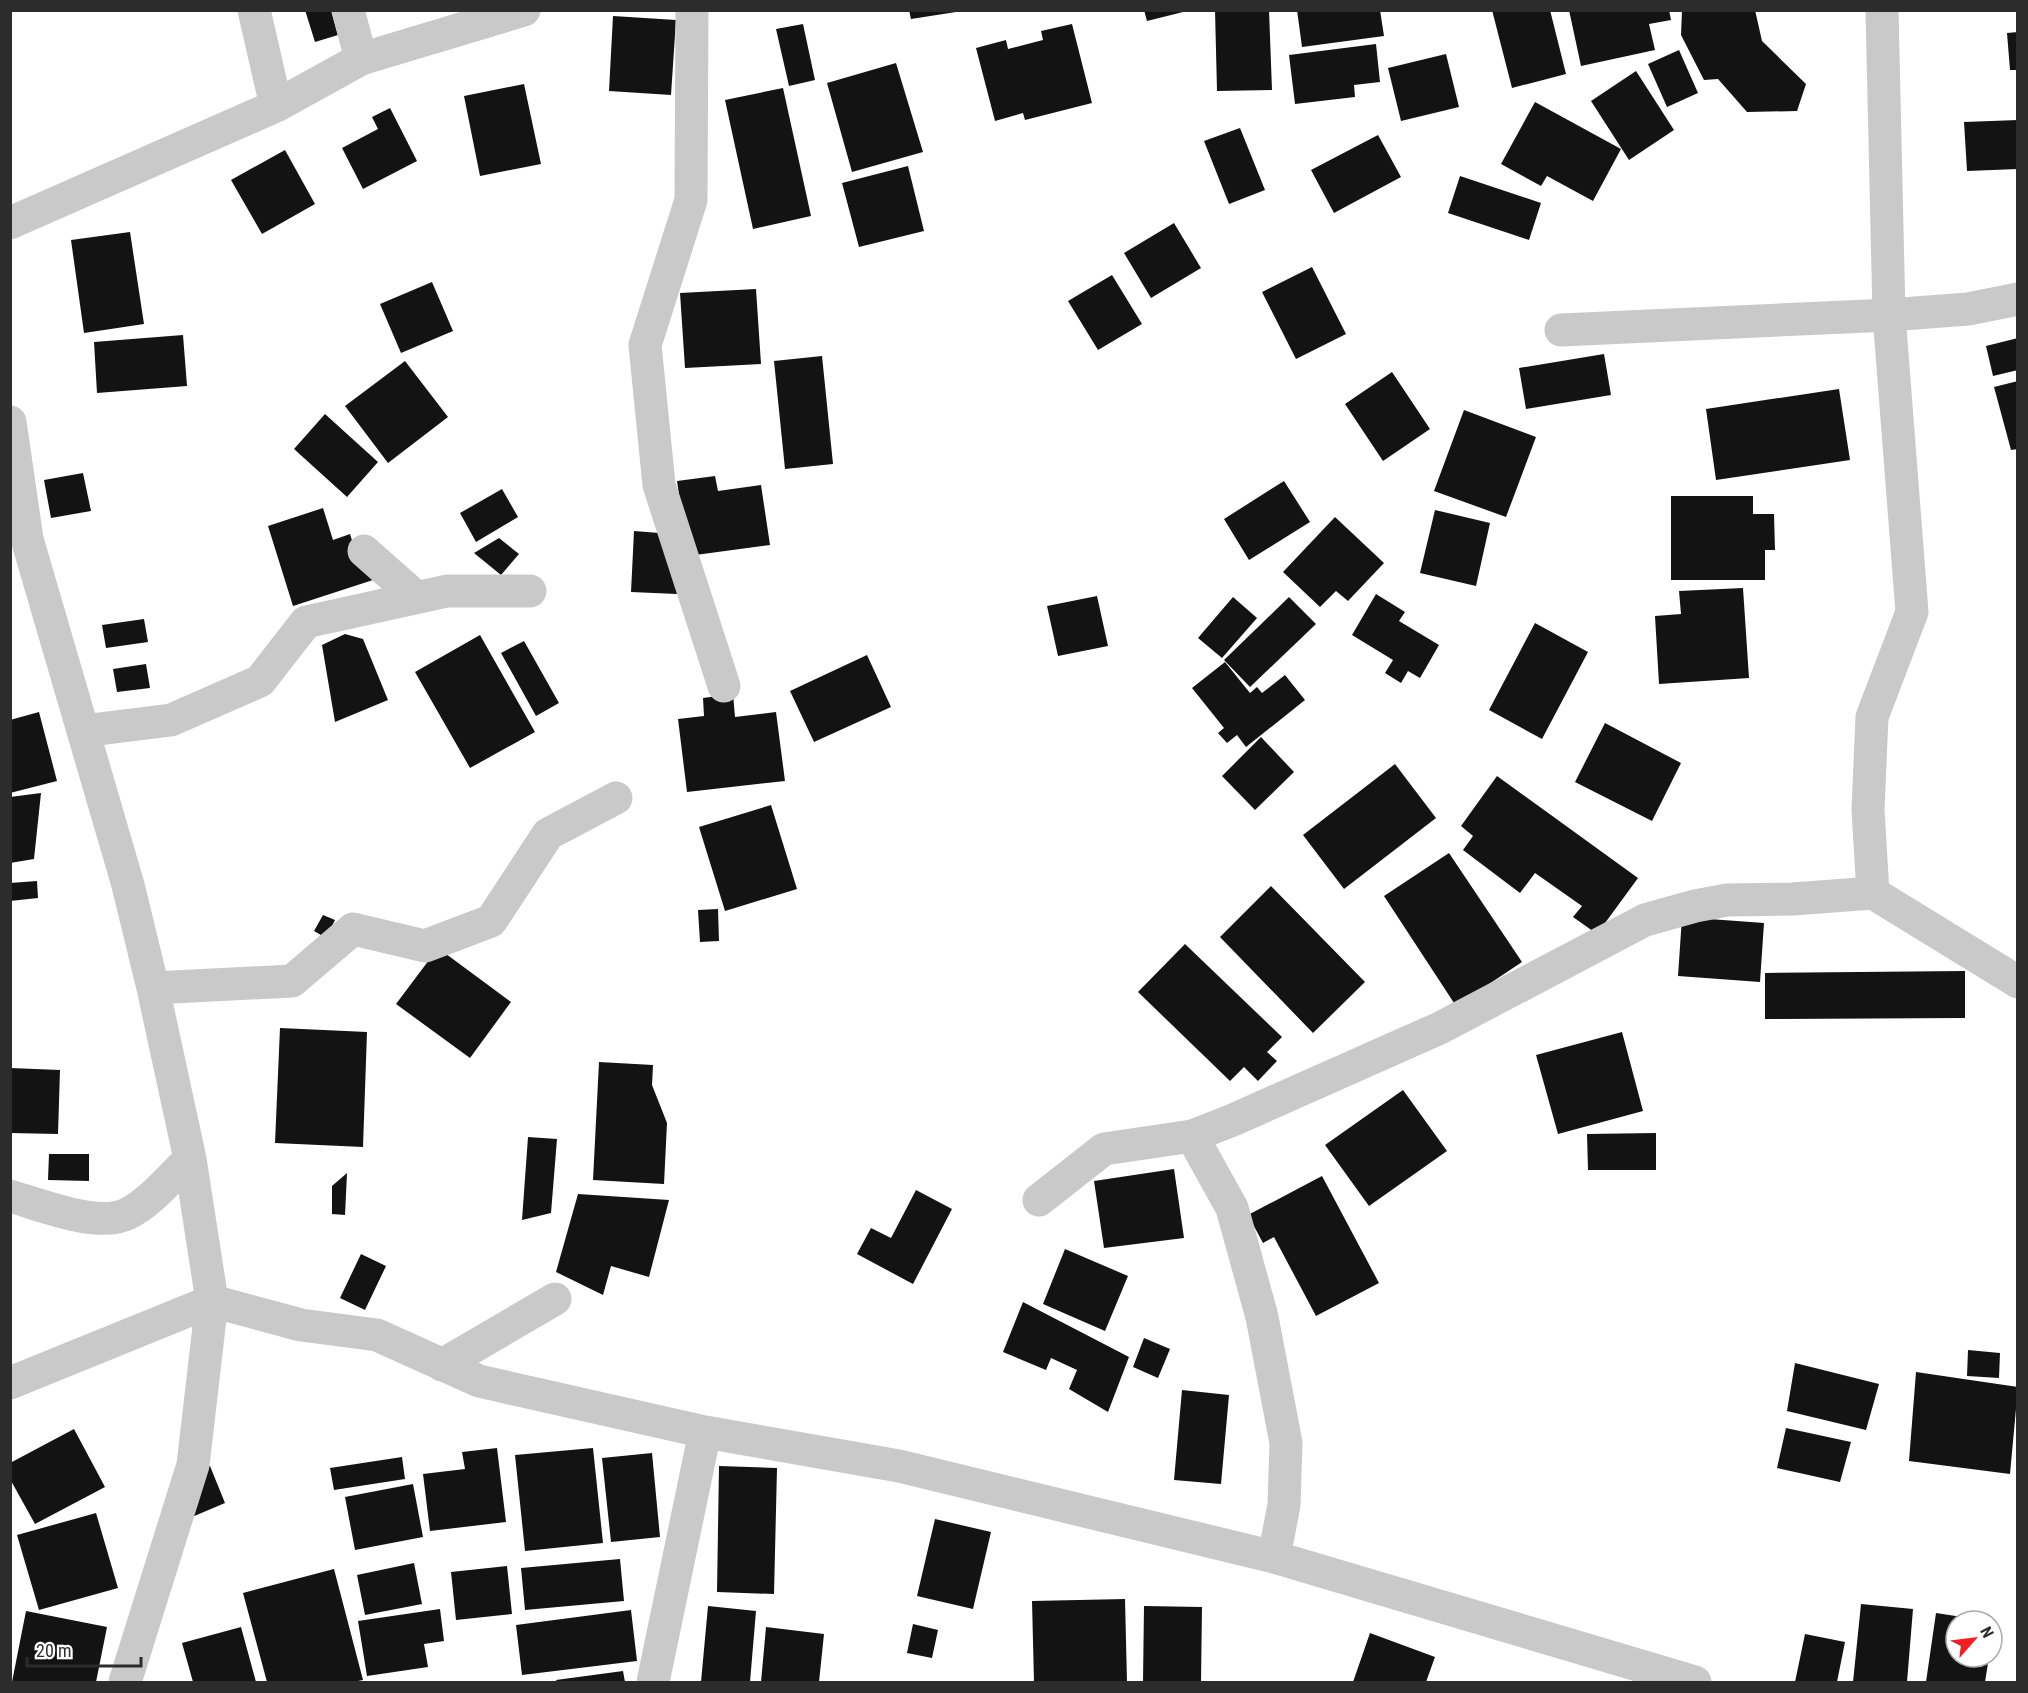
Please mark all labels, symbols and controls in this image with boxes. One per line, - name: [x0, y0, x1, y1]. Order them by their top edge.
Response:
- north arrow: [1944, 1609, 2004, 1669]
- text: N: [1976, 1623, 1997, 1641]
- scale bar: [27, 1630, 141, 1668]
- text: 20 m: [36, 1640, 71, 1661]

